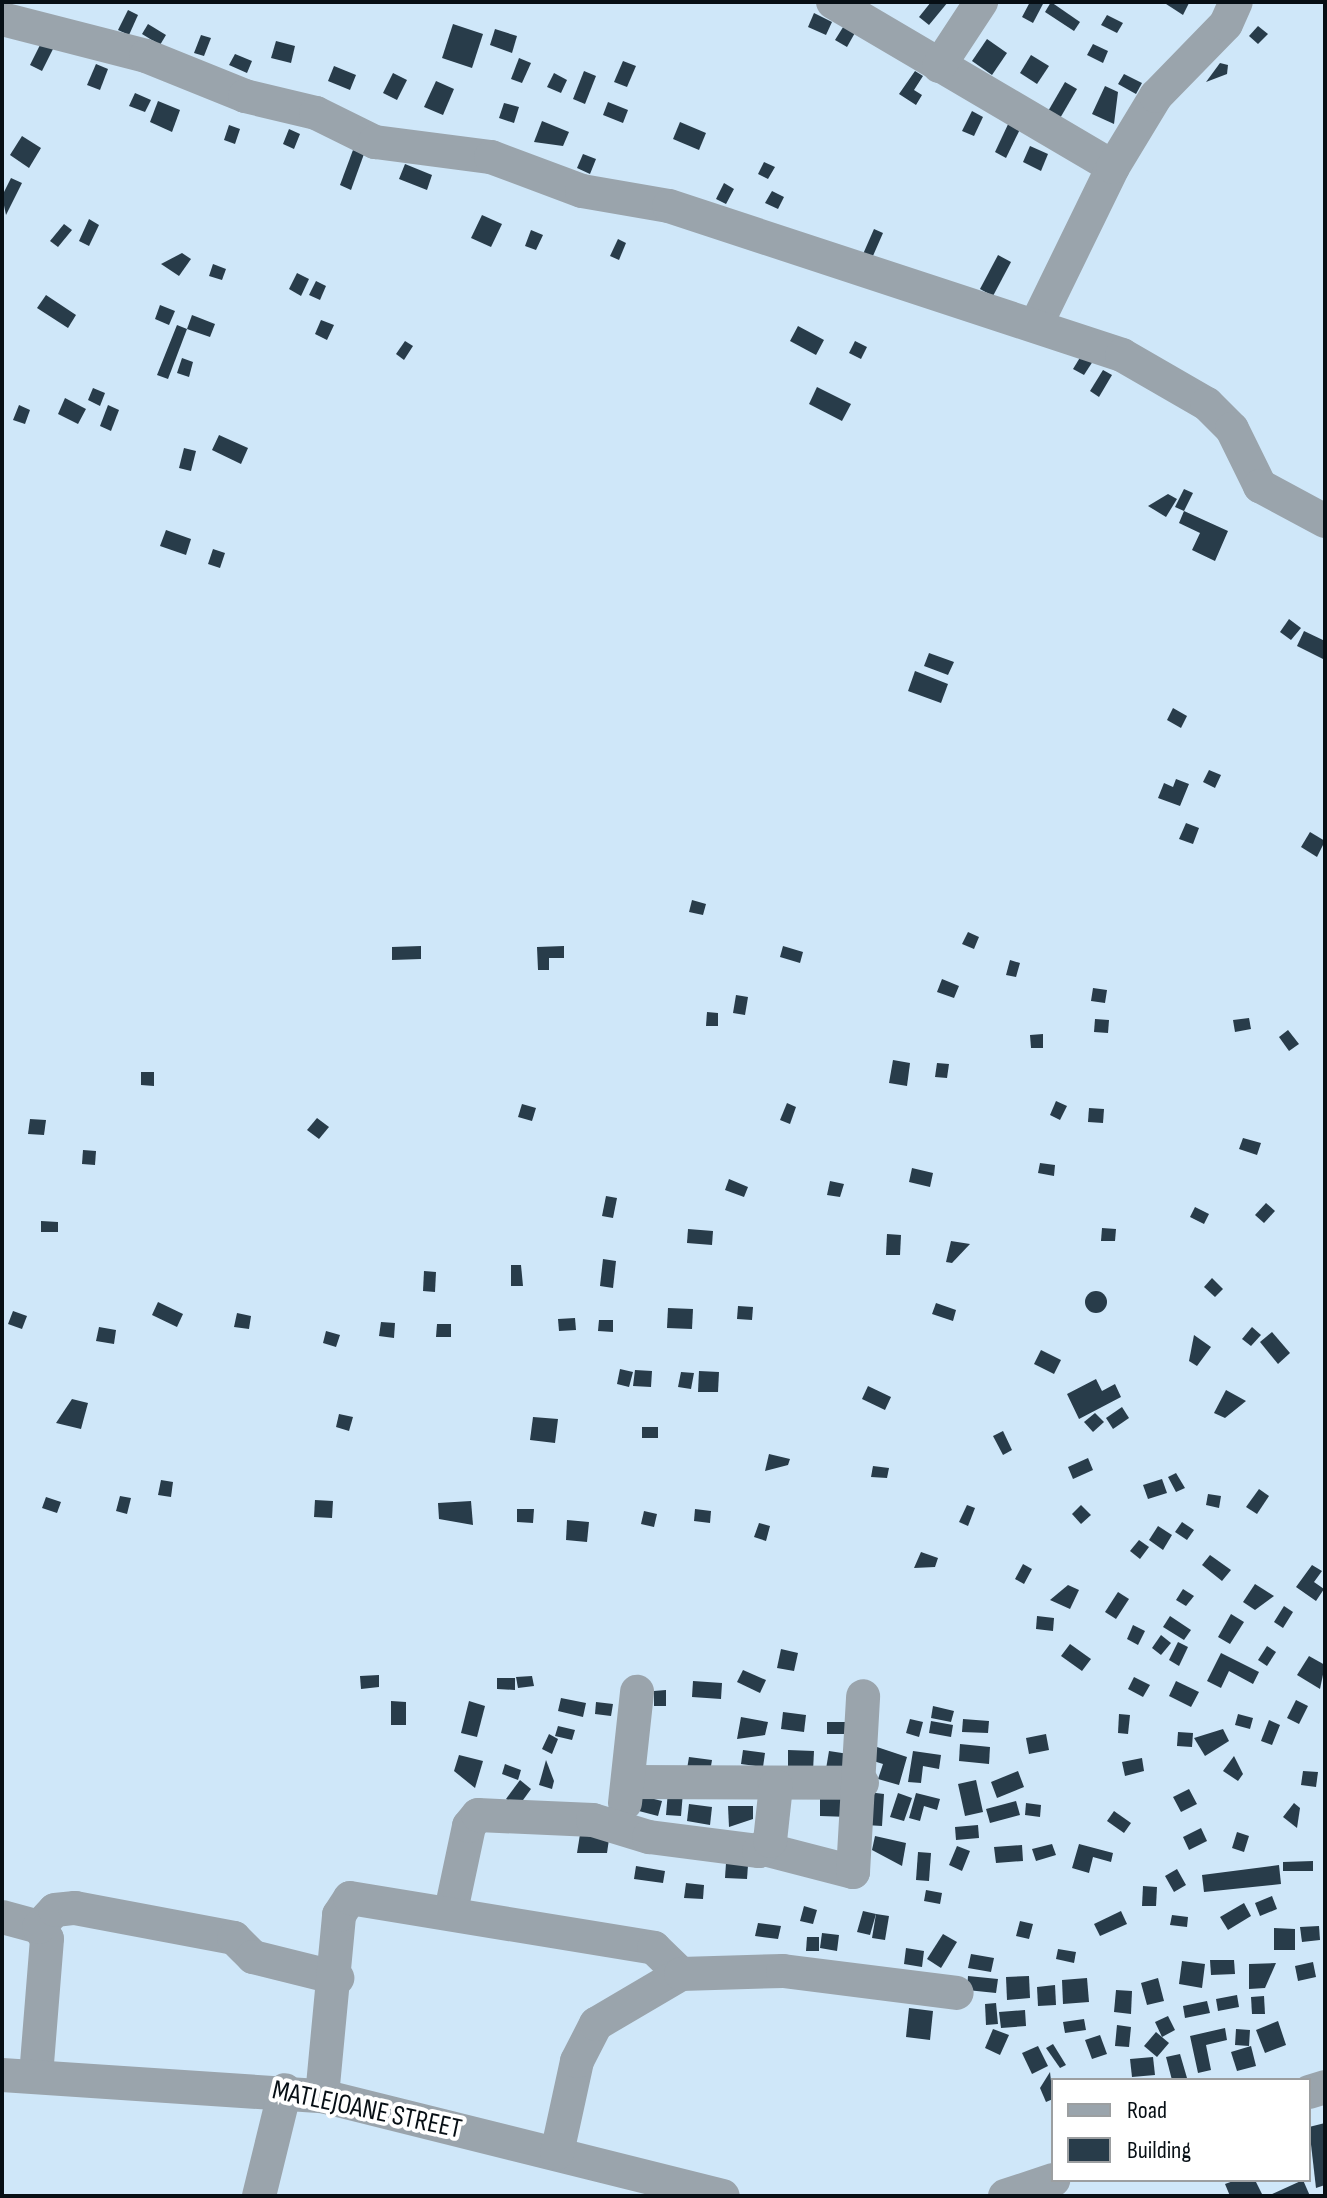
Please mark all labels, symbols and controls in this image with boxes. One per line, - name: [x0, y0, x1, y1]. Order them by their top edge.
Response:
- street label: MATLEJOANE STREET: [269, 2074, 465, 2146]
- legend: [1051, 2078, 1311, 2182]
- text: Road: [1127, 2096, 1167, 2125]
- text: Building: [1127, 2136, 1191, 2165]

